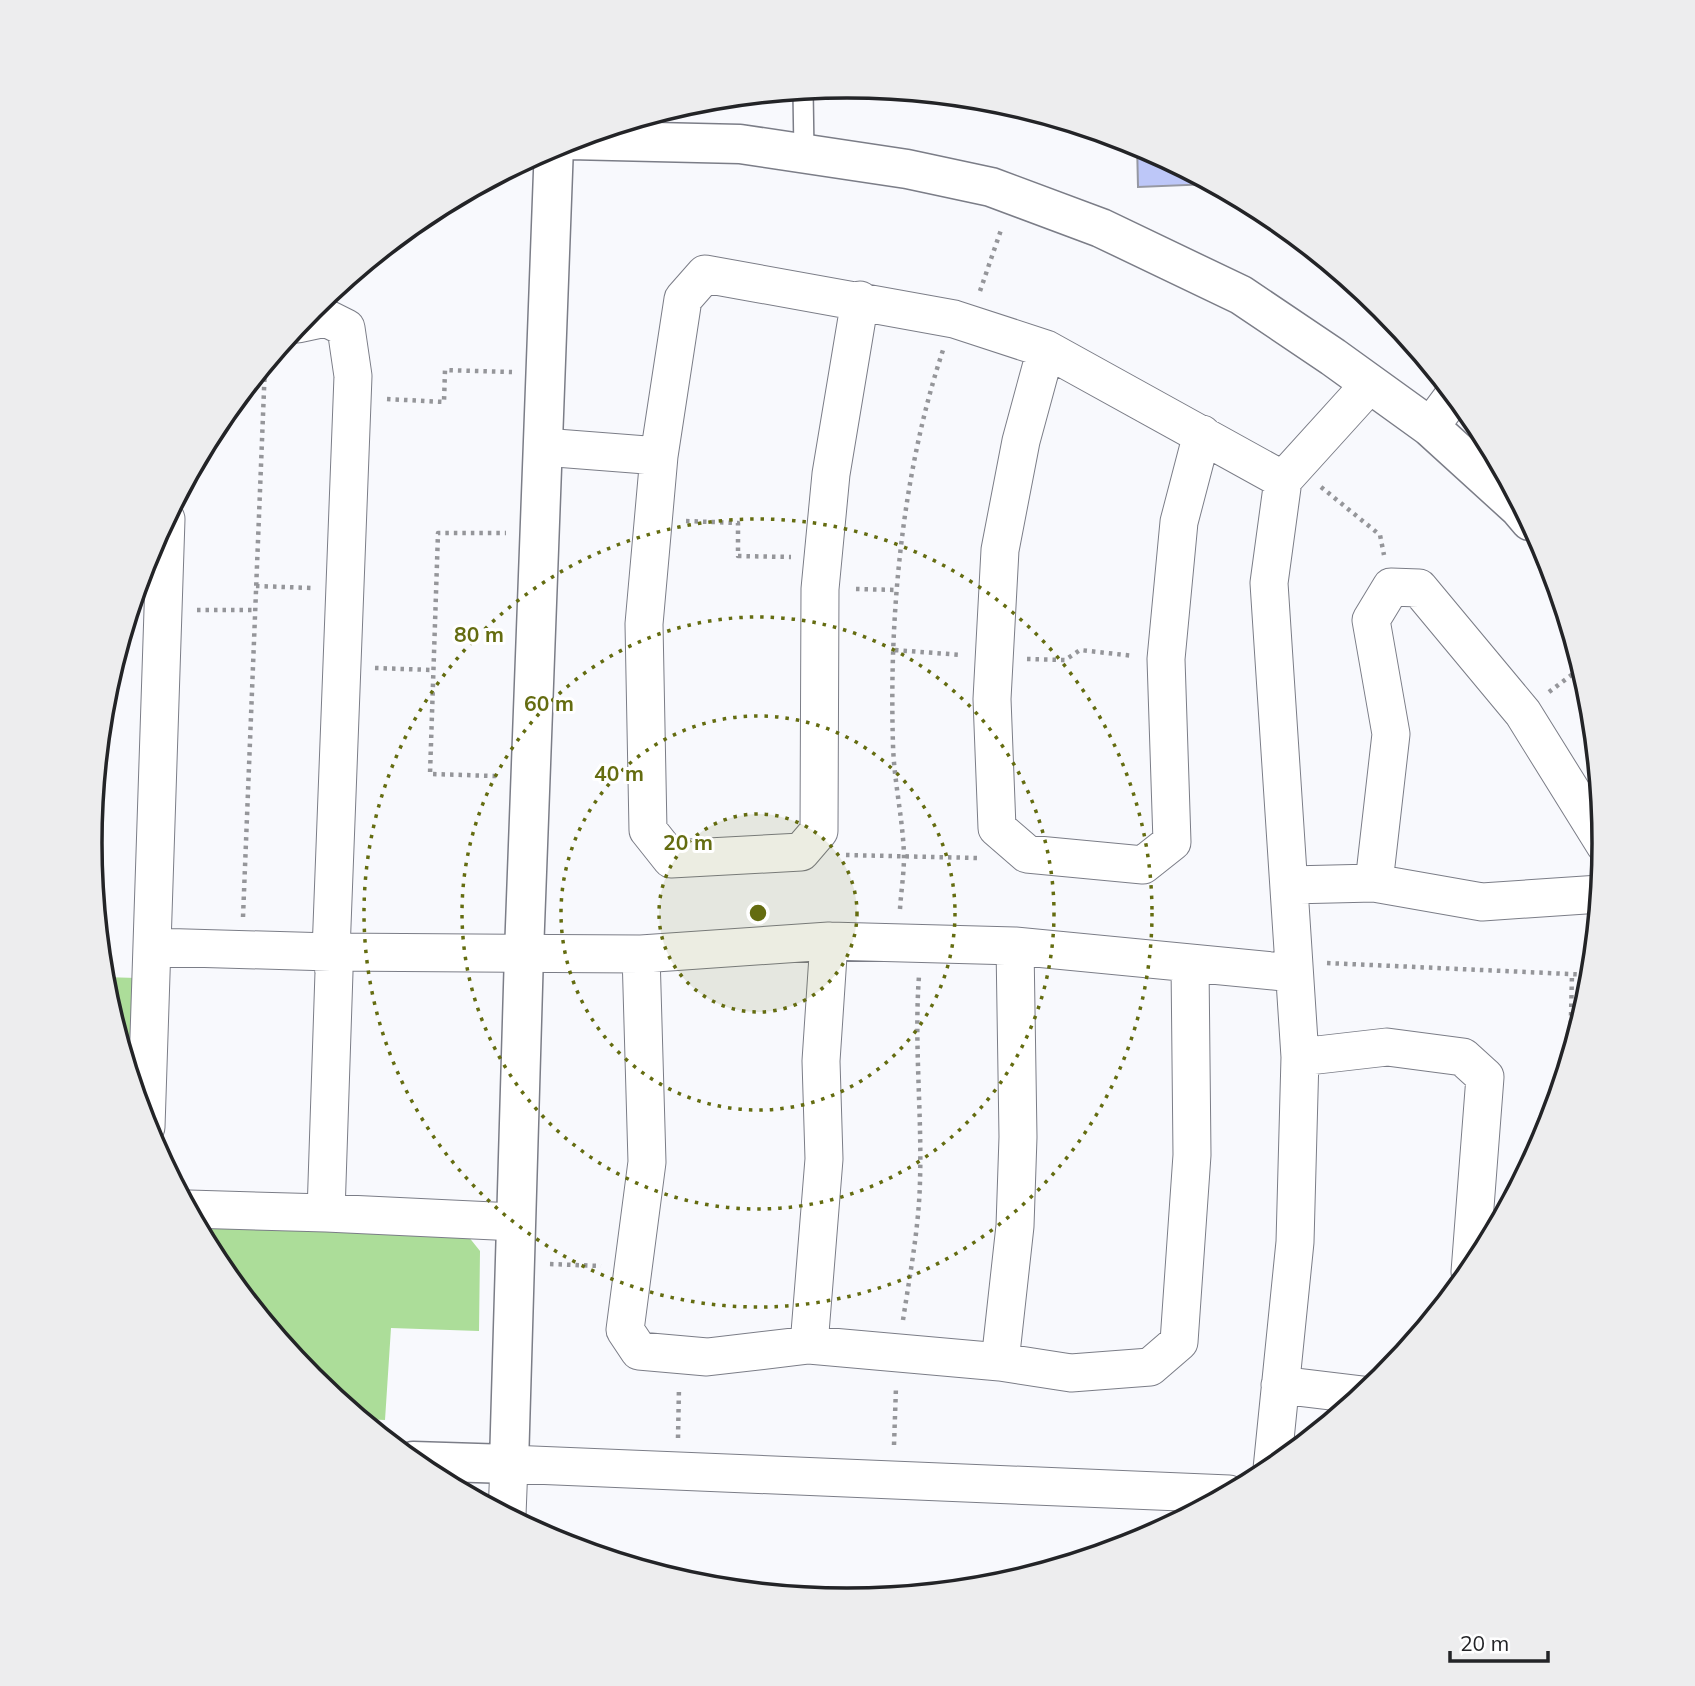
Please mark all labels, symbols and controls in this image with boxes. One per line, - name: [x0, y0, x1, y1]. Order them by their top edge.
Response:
- text: 80 m: [454, 621, 504, 647]
- text: 60 m: [524, 690, 574, 716]
- text: 40 m: [594, 760, 644, 786]
- text: 20 m: [663, 829, 713, 855]
- centre of rings: [746, 901, 770, 925]
- scale bar: [1450, 1620, 1548, 1664]
- text: 20 m: [1460, 1630, 1509, 1656]

